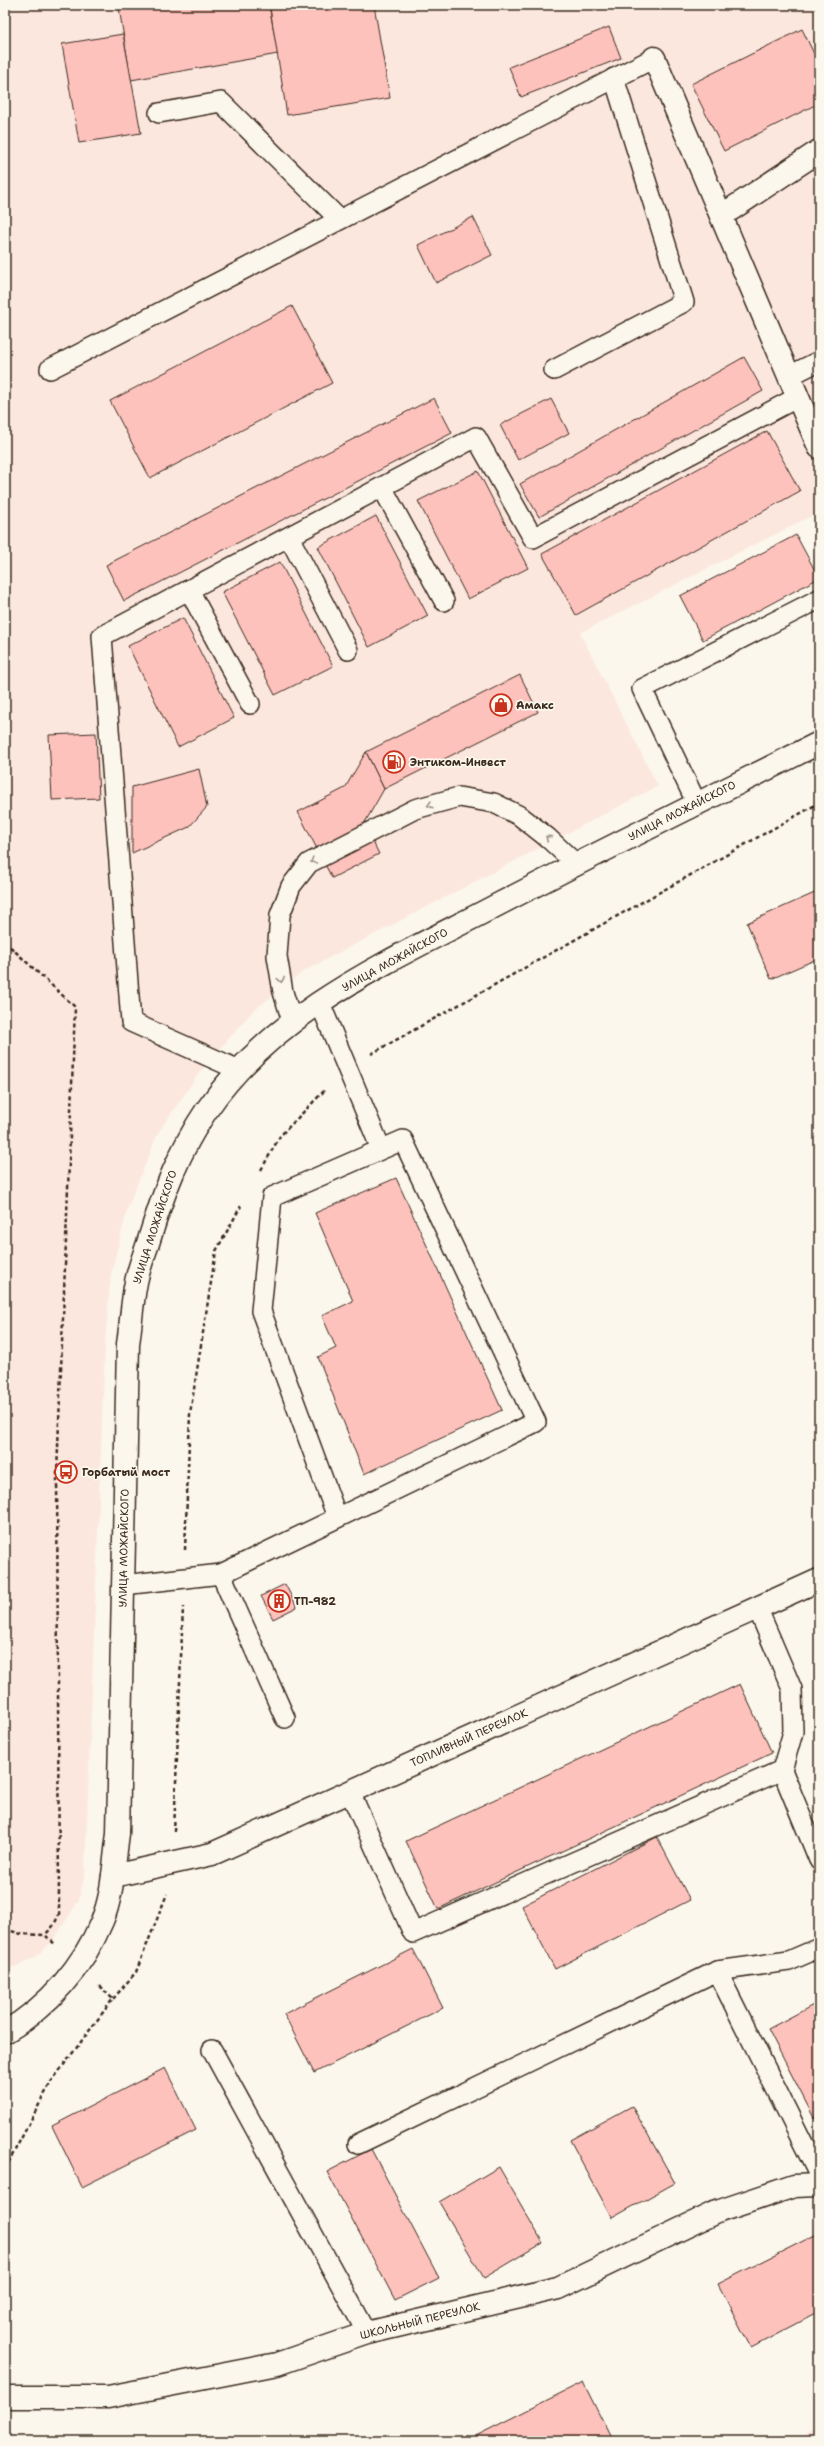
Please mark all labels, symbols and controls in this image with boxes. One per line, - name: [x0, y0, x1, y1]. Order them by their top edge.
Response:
- shop icon: Амакс: [488, 692, 514, 718]
- place label: Амакс: [516, 698, 554, 713]
- fuel station icon: Энтиком-Инвест: [381, 749, 407, 775]
- place label: Энтиком-Инвест: [410, 755, 506, 770]
- street label: УЛИЦА МОЖАЙСКОГО: [625, 776, 738, 845]
- one-way arrow: [427, 800, 434, 809]
- one-way arrow: [545, 835, 552, 842]
- one-way arrow: [310, 857, 317, 864]
- street label: УЛИЦА МОЖАЙСКОГО: [339, 924, 451, 995]
- one-way arrow: [276, 977, 285, 983]
- street label: УЛИЦА МОЖАЙСКОГО: [129, 1168, 180, 1286]
- bus stop icon: Горбатый мост: [53, 1459, 79, 1485]
- place label: Горбатый мост: [82, 1465, 171, 1480]
- street label: УЛИЦА МОЖАЙСКОГО: [114, 1488, 133, 1607]
- building icon: ТП-982: [266, 1588, 292, 1614]
- place label: ТП-982: [294, 1594, 336, 1609]
- street label: ТОПЛИВНЫЙ ПЕРЕУЛОК: [407, 1704, 530, 1771]
- street label: ШКОЛЬНЫЙ ПЕРЕУЛОК: [358, 2298, 482, 2343]

